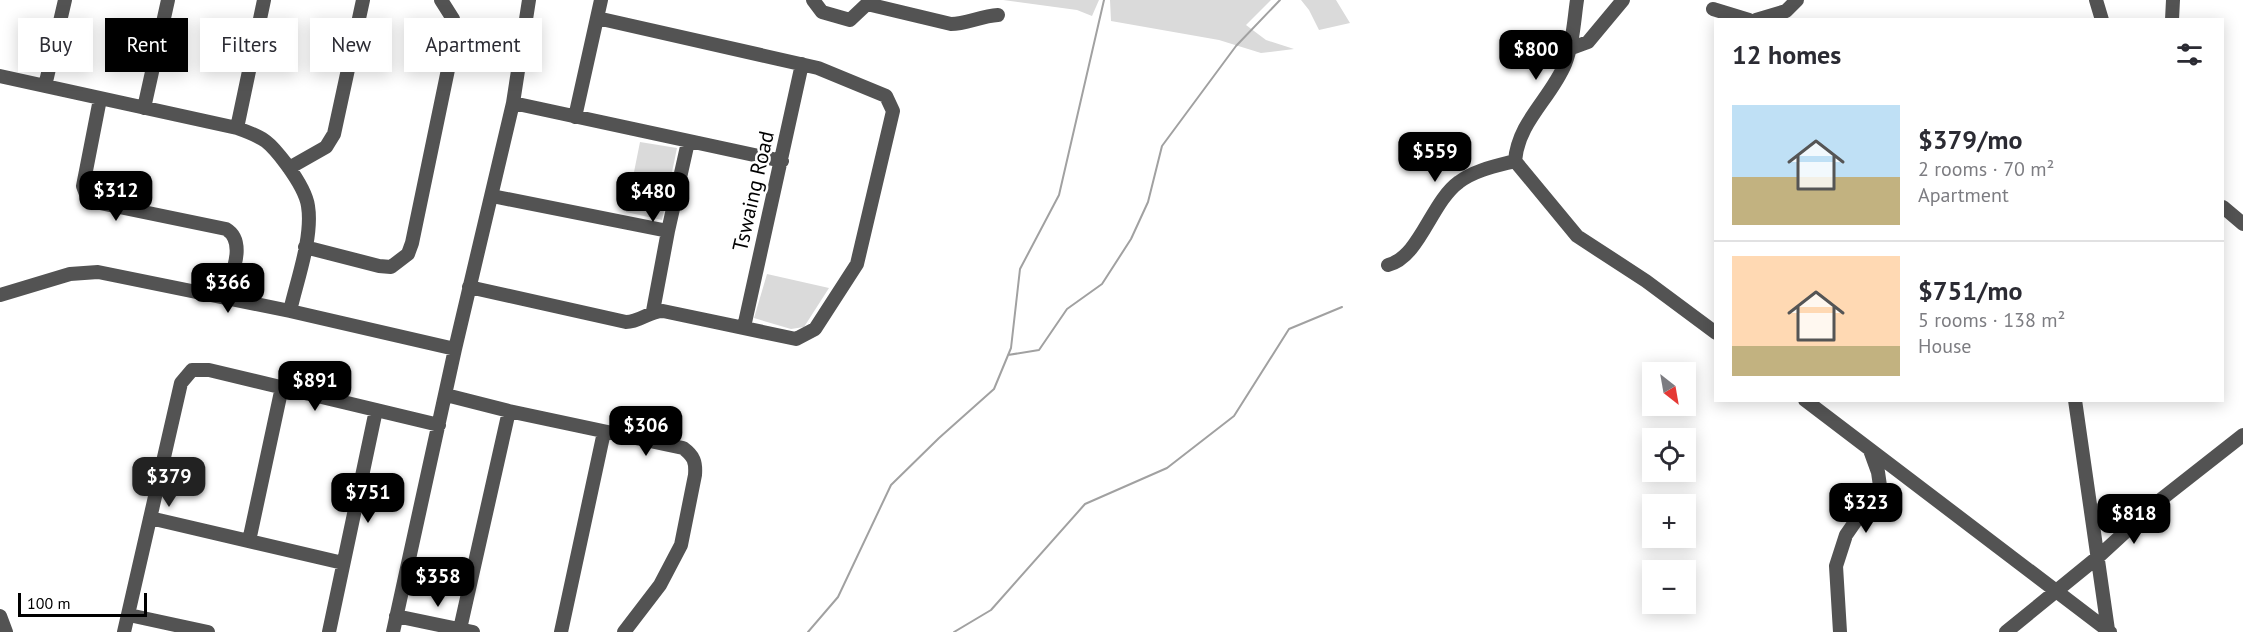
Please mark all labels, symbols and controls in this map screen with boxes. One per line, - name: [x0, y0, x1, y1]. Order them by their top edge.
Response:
- chip: Buy: [18, 18, 93, 72]
- chip: Rent: [105, 18, 188, 72]
- chip: Filters: [200, 18, 298, 72]
- chip: New: [310, 18, 392, 72]
- chip: Apartment: [404, 18, 542, 72]
- pin: $800: [1500, 30, 1572, 81]
- text: $800: [1513, 36, 1559, 62]
- text: 12 homes: [1732, 38, 1841, 71]
- icon: filters: [2173, 38, 2206, 71]
- text: $379/mo: [1918, 123, 2022, 156]
- street label: Tswaing Road: [726, 128, 780, 254]
- icon: home: [1780, 129, 1852, 201]
- pin: $559: [1399, 132, 1471, 183]
- text: $559: [1412, 138, 1458, 164]
- text: 2 rooms · 70 m²: [1918, 156, 2054, 182]
- pin: $312: [80, 171, 152, 222]
- pin: $480: [617, 172, 689, 223]
- text: $312: [93, 177, 139, 203]
- text: $480: [630, 178, 676, 204]
- text: Apartment: [1918, 182, 2009, 208]
- pin: $366: [192, 263, 264, 314]
- text: $366: [205, 269, 251, 295]
- text: $751/mo: [1918, 274, 2022, 307]
- icon: home: [1780, 280, 1852, 352]
- text: 5 rooms · 138 m²: [1918, 307, 2065, 333]
- text: House: [1918, 333, 1972, 359]
- pin: $891: [279, 361, 351, 412]
- north arrow: [1642, 362, 1696, 416]
- map controls: [1642, 362, 1696, 614]
- text: $891: [292, 367, 338, 393]
- pin: $306: [610, 406, 682, 457]
- text: $306: [623, 412, 669, 438]
- button: locate: [1642, 428, 1696, 482]
- pin: $379: [133, 457, 205, 508]
- text: $379: [146, 463, 192, 489]
- pin: $751: [332, 473, 404, 524]
- text: $751: [345, 479, 391, 505]
- pin: $323: [1830, 483, 1902, 534]
- text: $323: [1843, 489, 1889, 515]
- button: +: [1642, 494, 1696, 548]
- pin: $818: [2098, 494, 2170, 545]
- text: $818: [2111, 500, 2157, 526]
- pin: $358: [402, 557, 474, 608]
- button: −: [1642, 560, 1696, 614]
- text: $358: [415, 563, 461, 589]
- scale bar: [18, 590, 147, 618]
- text: 100 m: [27, 593, 70, 613]

